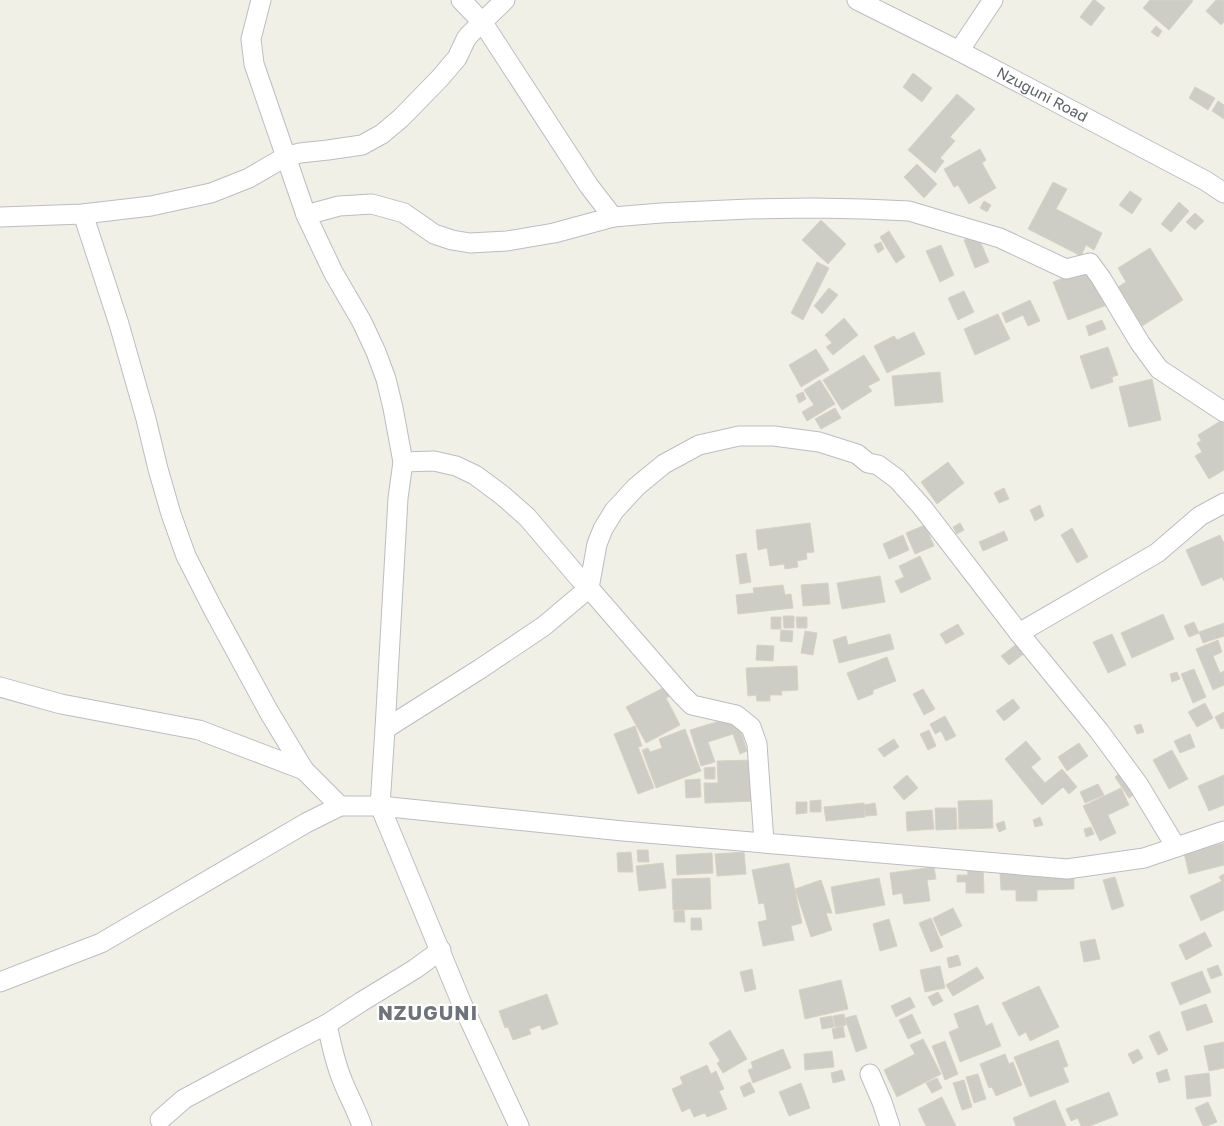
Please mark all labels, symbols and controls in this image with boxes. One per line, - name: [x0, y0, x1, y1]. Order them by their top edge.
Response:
- street label: Nzuguni Road: [994, 63, 1091, 125]
- district label: NZUGUNI: [378, 1000, 478, 1024]

